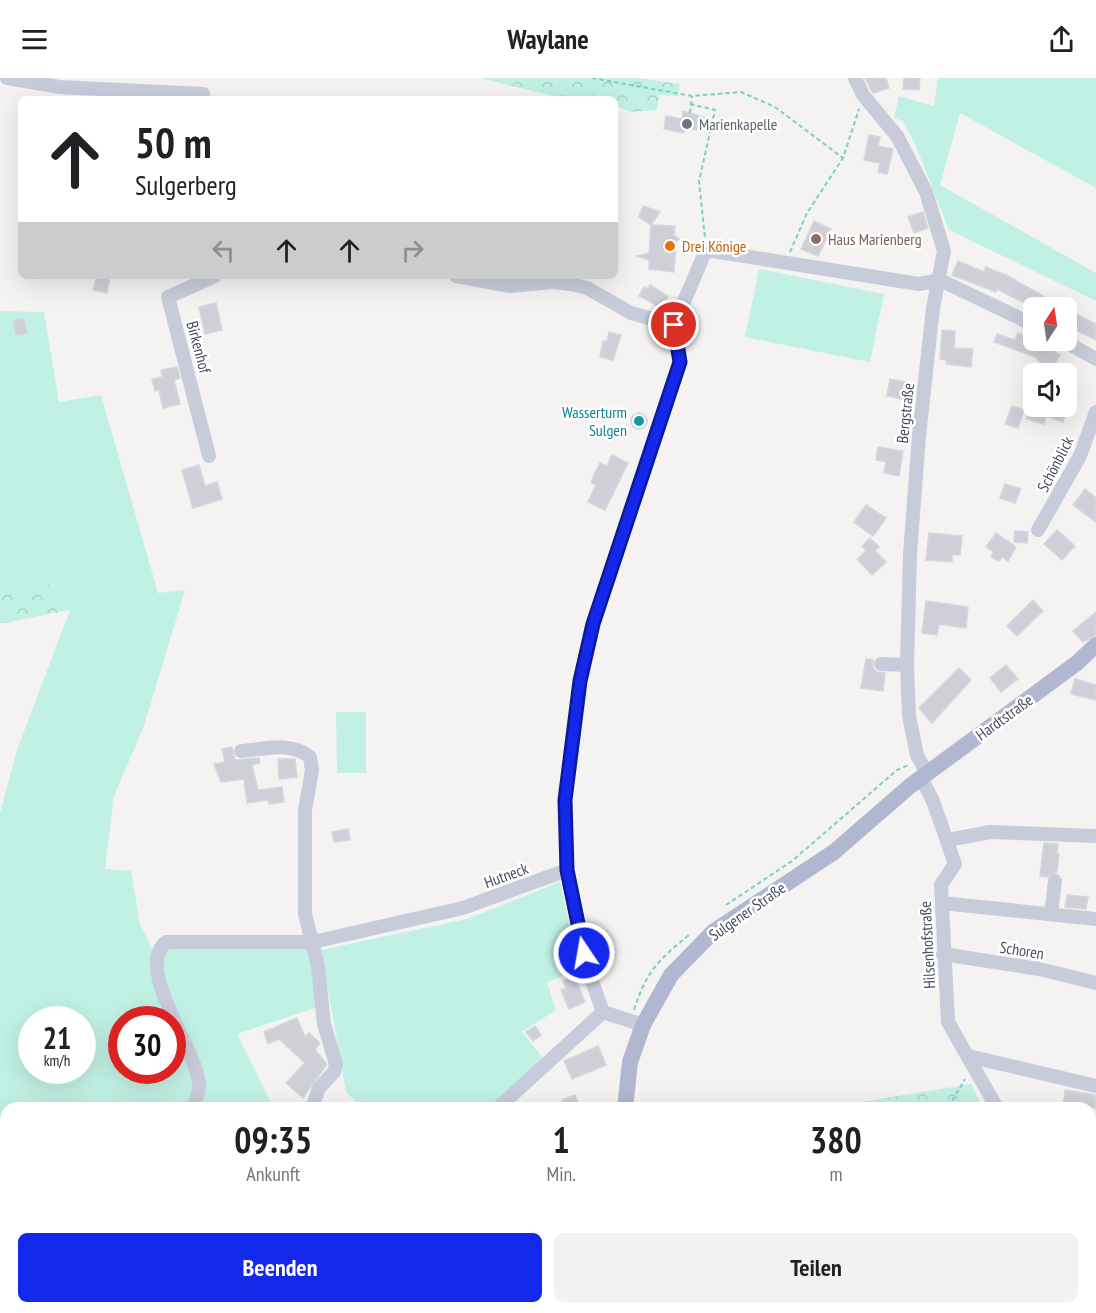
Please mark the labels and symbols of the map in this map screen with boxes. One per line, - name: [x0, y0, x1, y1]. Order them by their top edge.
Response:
- place label: Marienkapelle: [699, 114, 777, 134]
- marker: Marienkapelle: [680, 117, 694, 131]
- place label: Haus Marienberg: [828, 229, 922, 249]
- marker: Haus Marienberg: [809, 232, 823, 246]
- place label: Drei Könige: [682, 236, 746, 256]
- marker: Drei Könige: [663, 239, 677, 253]
- north arrow: [1023, 297, 1077, 351]
- pin: [648, 299, 699, 350]
- street label: Birkenhof: [182, 319, 216, 376]
- street label: Bergstraße: [892, 382, 918, 444]
- place label: Wasserturm Sulgen: [562, 402, 627, 440]
- marker: Wasserturm Sulgen: [632, 414, 646, 428]
- street label: Schönblick: [1033, 432, 1078, 495]
- street label: Hardtstraße: [972, 690, 1036, 744]
- street label: Hutneck: [481, 858, 531, 892]
- street label: Sulgener Straße: [705, 877, 789, 945]
- street label: Hilsenhofstraße: [915, 901, 939, 989]
- position arrow: [552, 921, 616, 985]
- street label: Schoren: [998, 937, 1046, 963]
- speed limit sign: 30: [108, 1006, 186, 1084]

